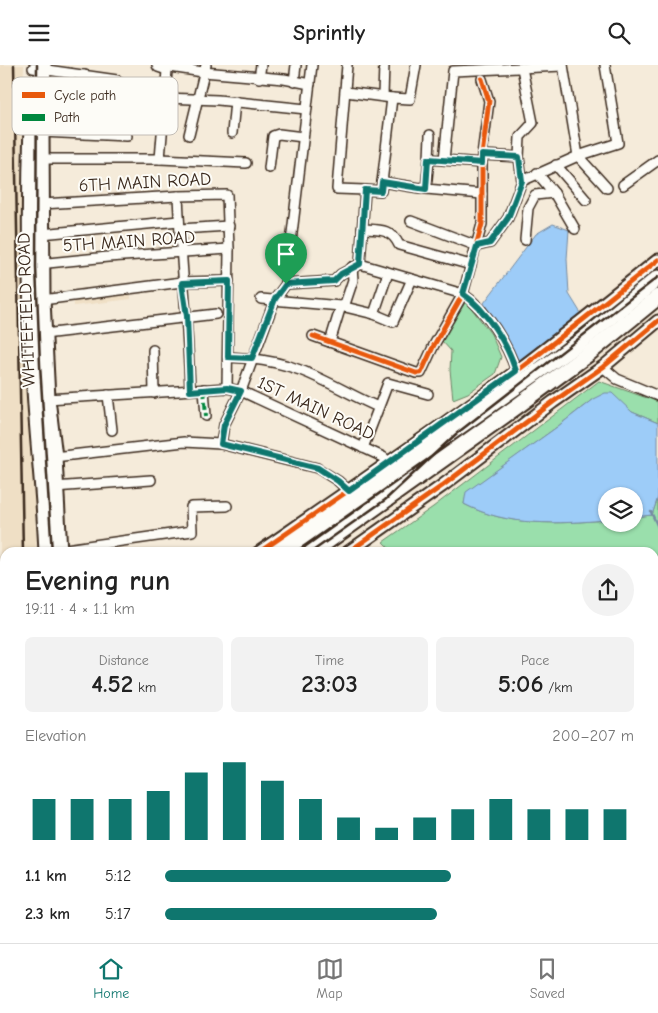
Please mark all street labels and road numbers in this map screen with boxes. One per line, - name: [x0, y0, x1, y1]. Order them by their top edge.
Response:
- street label: 6TH MAIN ROAD: [78, 169, 212, 196]
- street label: 5TH MAIN ROAD: [62, 226, 196, 257]
- street label: WHITEFIELD ROAD: [13, 232, 40, 388]
- street label: 1ST MAIN ROAD: [254, 372, 378, 445]

